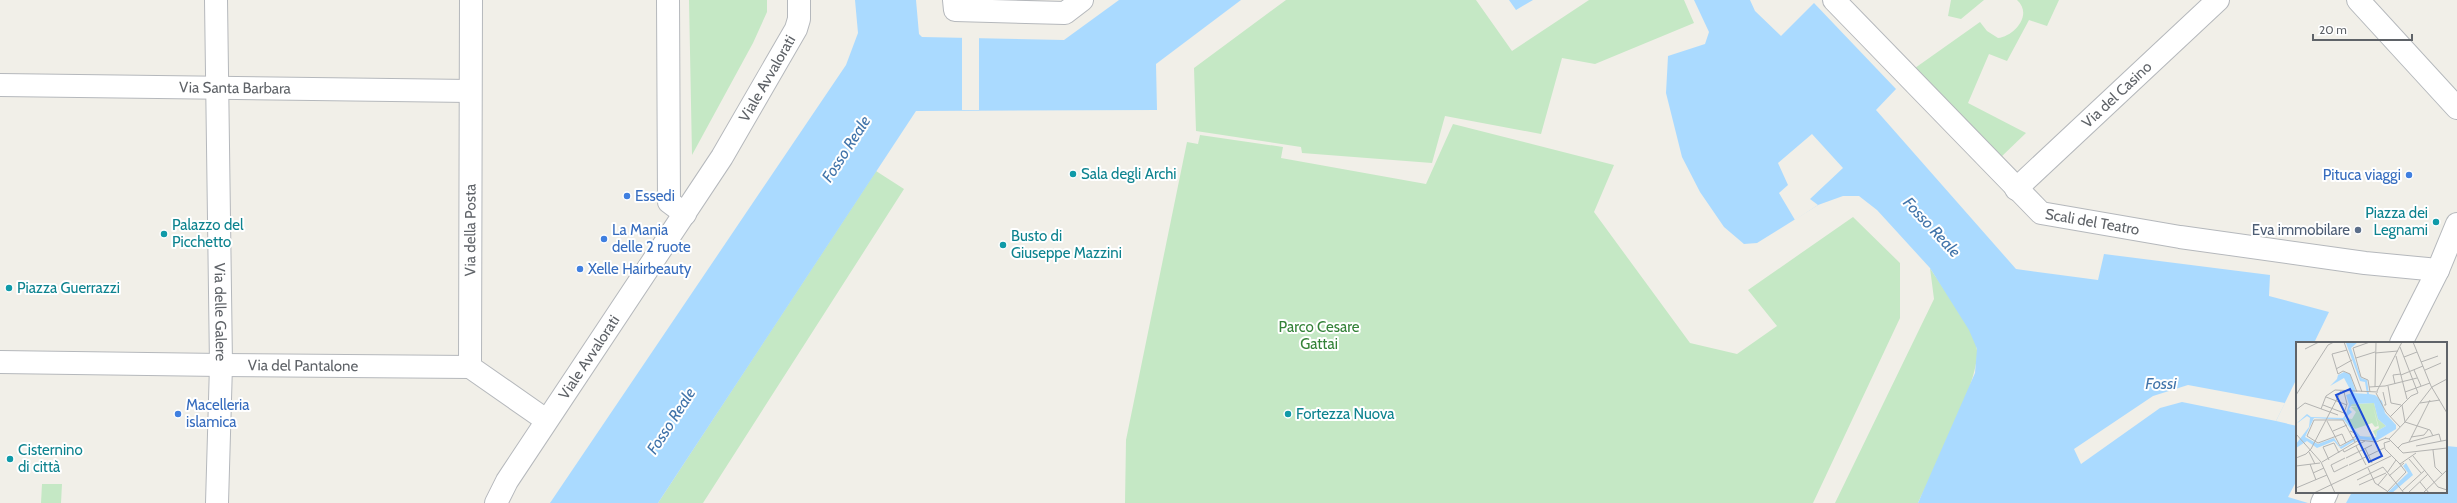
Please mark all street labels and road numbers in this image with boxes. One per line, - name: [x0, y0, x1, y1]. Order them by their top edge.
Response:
- street label: Viale Avvalorati: [735, 32, 799, 125]
- street label: Via del Casino: [2078, 58, 2155, 132]
- street label: Via Santa Barbara: [179, 78, 292, 98]
- street label: Via della Posta: [461, 183, 480, 276]
- street label: Scali del Teatro: [2044, 205, 2141, 239]
- street label: Via delle Galere: [211, 263, 230, 362]
- street label: Viale Avvalorati: [555, 312, 623, 403]
- street label: Via del Pantalone: [248, 356, 359, 375]

